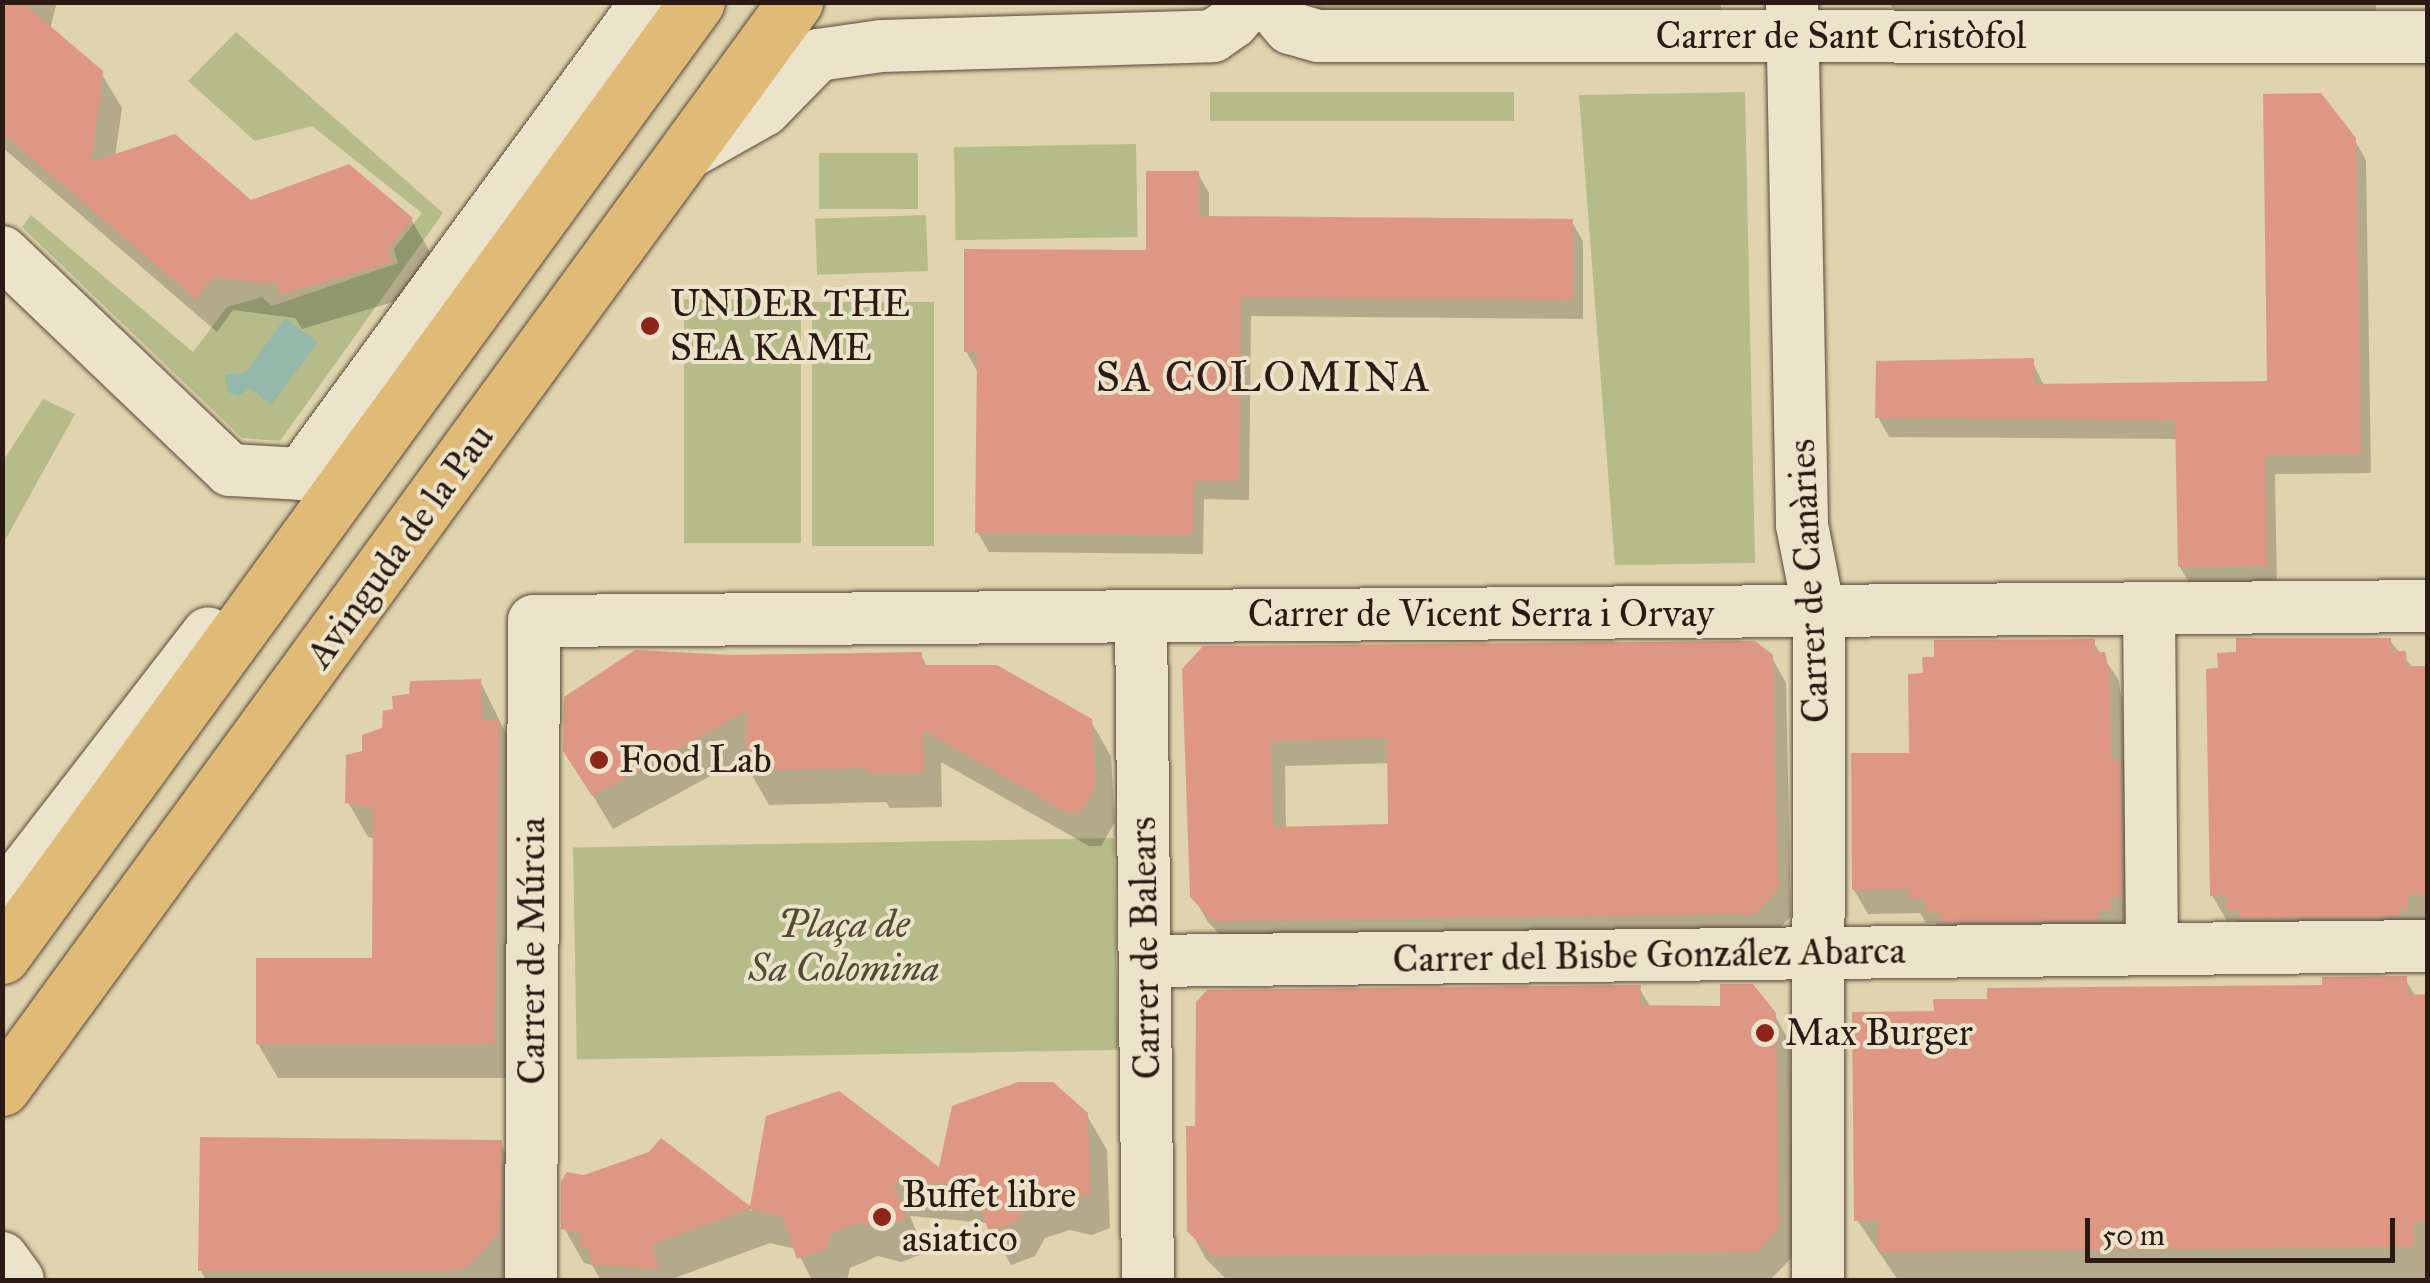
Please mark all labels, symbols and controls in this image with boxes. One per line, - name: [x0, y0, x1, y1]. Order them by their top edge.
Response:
- street label: Carrer de Sant Cristòfol: [1656, 13, 2026, 59]
- place label: UNDER THE SEA KAME: [670, 281, 910, 370]
- marker: UNDER THE SEA KAME: [639, 315, 661, 337]
- district label: SA COLOMINA: [1096, 352, 1432, 402]
- street label: Avinguda de la Pau: [296, 415, 504, 677]
- street label: Carrer de Canàries: [1779, 438, 1839, 724]
- street label: Carrer de Vicent Serra i Orvay: [1248, 591, 1714, 637]
- place label: Food Lab: [619, 737, 772, 783]
- marker: Food Lab: [588, 749, 610, 771]
- street label: Carrer de Balears: [1120, 816, 1170, 1080]
- street label: Carrer de Múrcia: [509, 817, 555, 1085]
- park label: Plaça de Sa Colomina: [749, 902, 939, 992]
- street label: Carrer del Bisbe González Abarca: [1392, 928, 1906, 982]
- place label: Max Burger: [1785, 1010, 1973, 1056]
- marker: Max Burger: [1754, 1022, 1776, 1044]
- place label: Buffet libre asiatico: [902, 1172, 1076, 1262]
- scale bar: [2090, 1198, 2400, 1260]
- marker: Buffet libre asiatico: [871, 1206, 893, 1228]
- text: 50 m: [2102, 1217, 2165, 1253]

